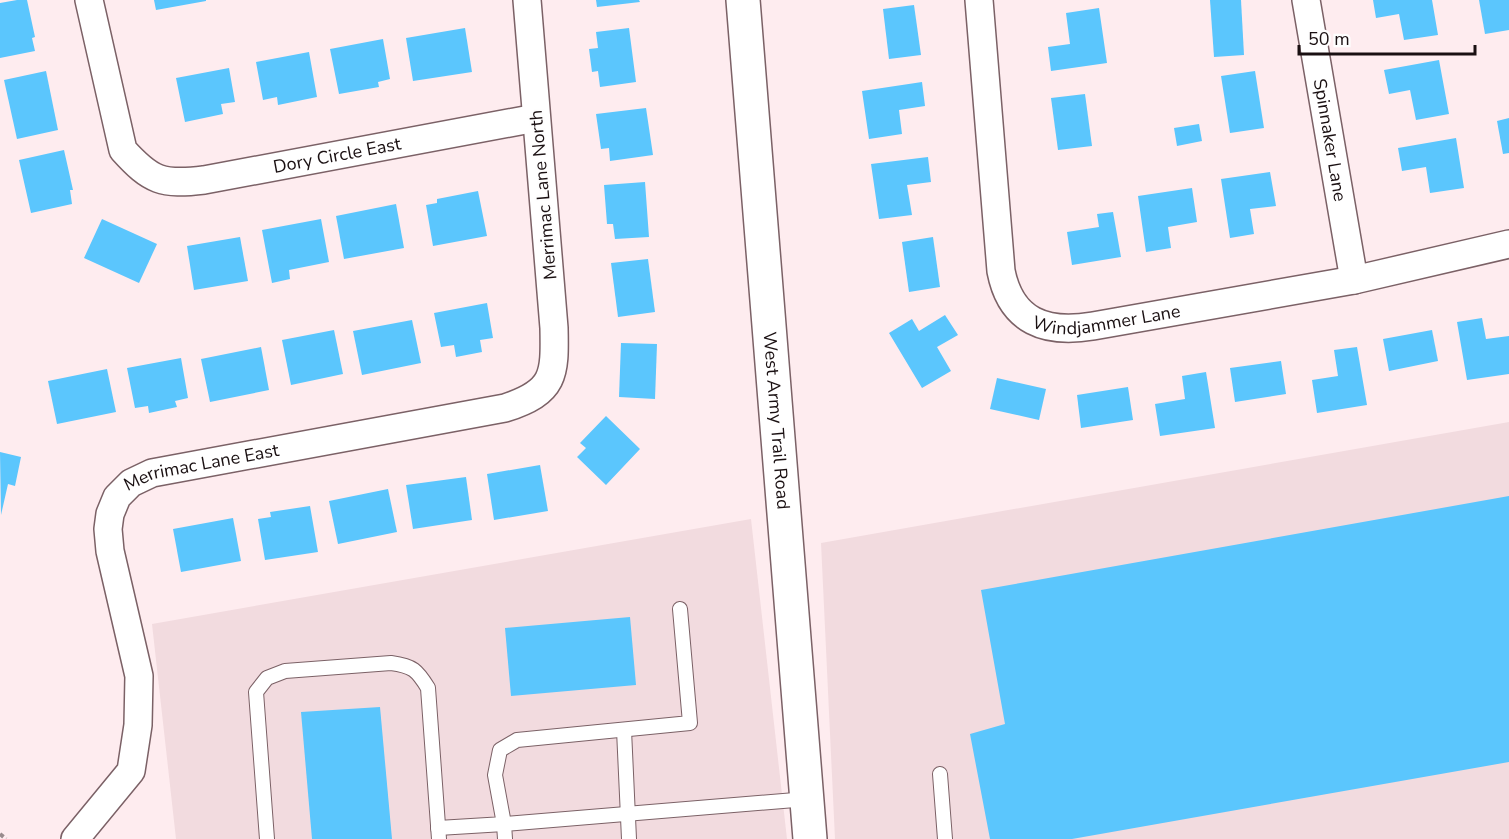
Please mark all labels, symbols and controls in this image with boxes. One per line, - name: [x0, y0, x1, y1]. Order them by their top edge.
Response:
- scale bar: [1299, 18, 1474, 56]
- text: 50 m: [1308, 27, 1350, 51]
- street label: Spinnaker Lane: [1308, 77, 1352, 203]
- street label: Merrimac Lane North: [524, 109, 562, 281]
- street label: Dory Circle East: [271, 131, 404, 179]
- street label: Windjammer Lane: [1029, 299, 1182, 340]
- street label: West Army Trail Road: [758, 331, 796, 510]
- street label: Merrimac Lane East: [120, 438, 281, 497]

